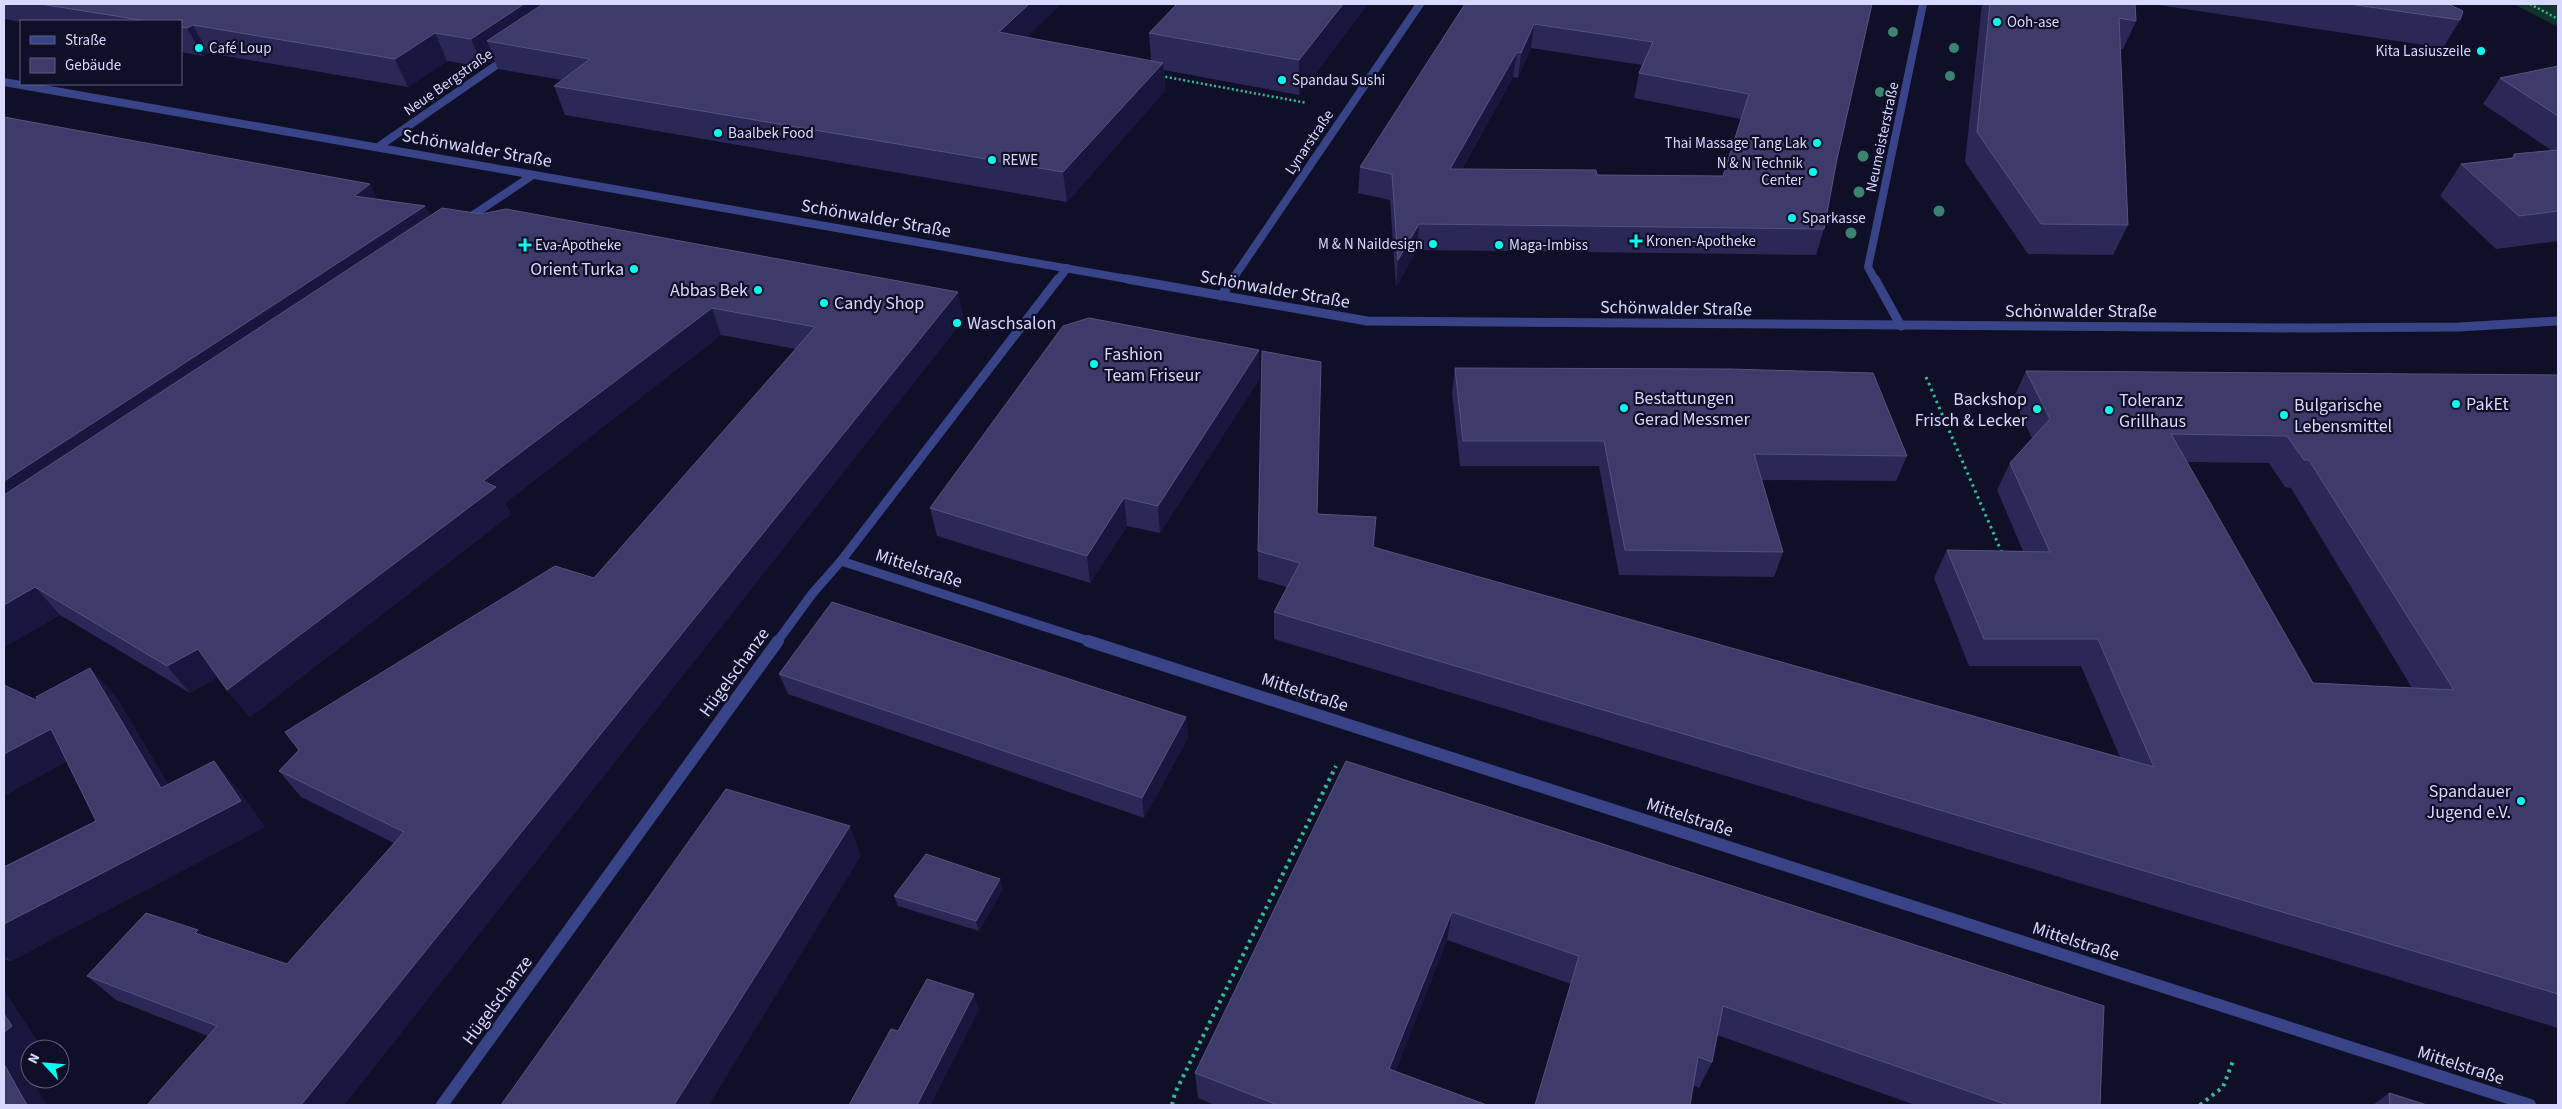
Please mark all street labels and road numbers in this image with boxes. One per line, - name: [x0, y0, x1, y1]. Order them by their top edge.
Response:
- street label: Neue Bergstraße: [400, 44, 497, 121]
- street label: Neumeisterstraße: [1861, 80, 1904, 194]
- street label: Lynarstraße: [1280, 106, 1339, 179]
- street label: Schönwalder Straße: [400, 123, 554, 174]
- street label: Schönwalder Straße: [799, 193, 953, 244]
- street label: Schönwalder Straße: [1198, 264, 1352, 315]
- street label: Schönwalder Straße: [1600, 295, 1752, 322]
- street label: Schönwalder Straße: [2005, 299, 2157, 324]
- street label: Mittelstraße: [872, 543, 966, 594]
- street label: Hügelschanze: [694, 623, 775, 722]
- street label: Mittelstraße: [1258, 667, 1352, 718]
- street label: Mittelstraße: [1643, 792, 1737, 843]
- street label: Mittelstraße: [2029, 916, 2123, 967]
- street label: Hügelschanze: [457, 951, 538, 1050]
- street label: Mittelstraße: [2414, 1040, 2508, 1091]

